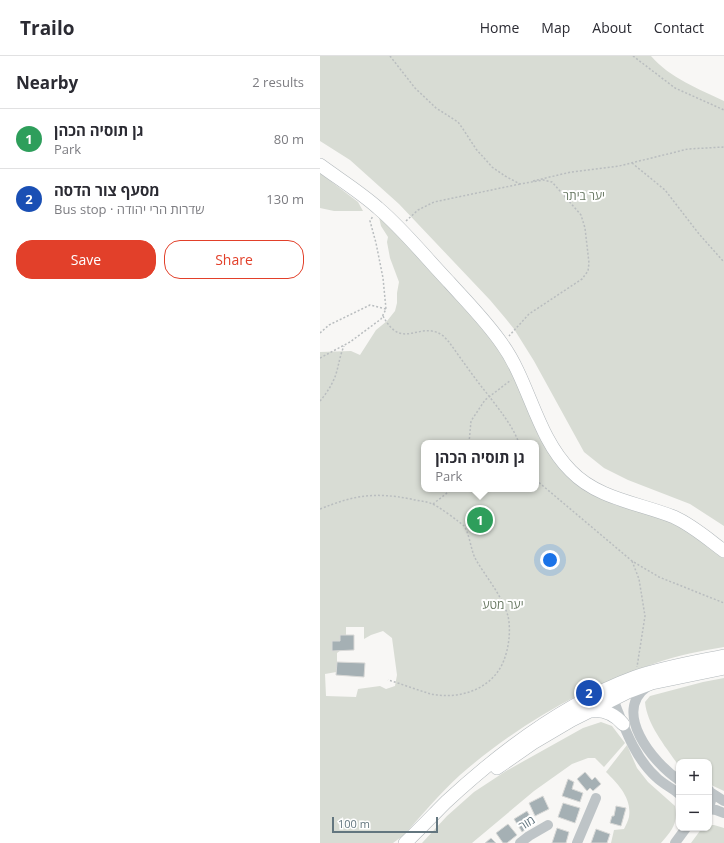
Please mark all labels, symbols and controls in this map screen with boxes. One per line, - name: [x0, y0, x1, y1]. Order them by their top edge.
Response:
- text: Trailo: [20, 15, 74, 41]
- text: Home: [480, 18, 519, 37]
- text: Map: [541, 18, 570, 37]
- text: About: [592, 18, 632, 37]
- text: Contact: [654, 18, 704, 37]
- text: Nearby: [16, 71, 78, 94]
- text: 2 results: [252, 73, 304, 91]
- text: גן תוסיה הכהן: [54, 120, 144, 140]
- text: 1: [25, 130, 33, 148]
- text: 80 m: [274, 130, 304, 148]
- text: Park: [54, 140, 81, 158]
- text: מסעף צור הדסה: [54, 180, 160, 200]
- park label: יער ביתר: [563, 187, 605, 204]
- text: 2: [25, 190, 33, 208]
- text: 130 m: [266, 190, 304, 208]
- text: Bus stop · שדרות הרי יהודה: [54, 200, 204, 218]
- button: Save: [16, 240, 156, 279]
- button: Share: [164, 240, 304, 279]
- popup: [421, 440, 539, 492]
- text: גן תוסיה הכהן: [435, 447, 525, 467]
- text: Park: [435, 467, 462, 485]
- pin: 1: [467, 505, 493, 535]
- your location: [540, 550, 560, 570]
- park label: יער מטע: [482, 596, 524, 613]
- pin: 2: [576, 678, 602, 708]
- map controls: [676, 759, 712, 831]
- button: +: [676, 759, 712, 795]
- button: −: [676, 795, 712, 831]
- street label: מור: [515, 811, 538, 834]
- scale bar: [332, 815, 438, 834]
- text: 100 m: [338, 816, 370, 831]

